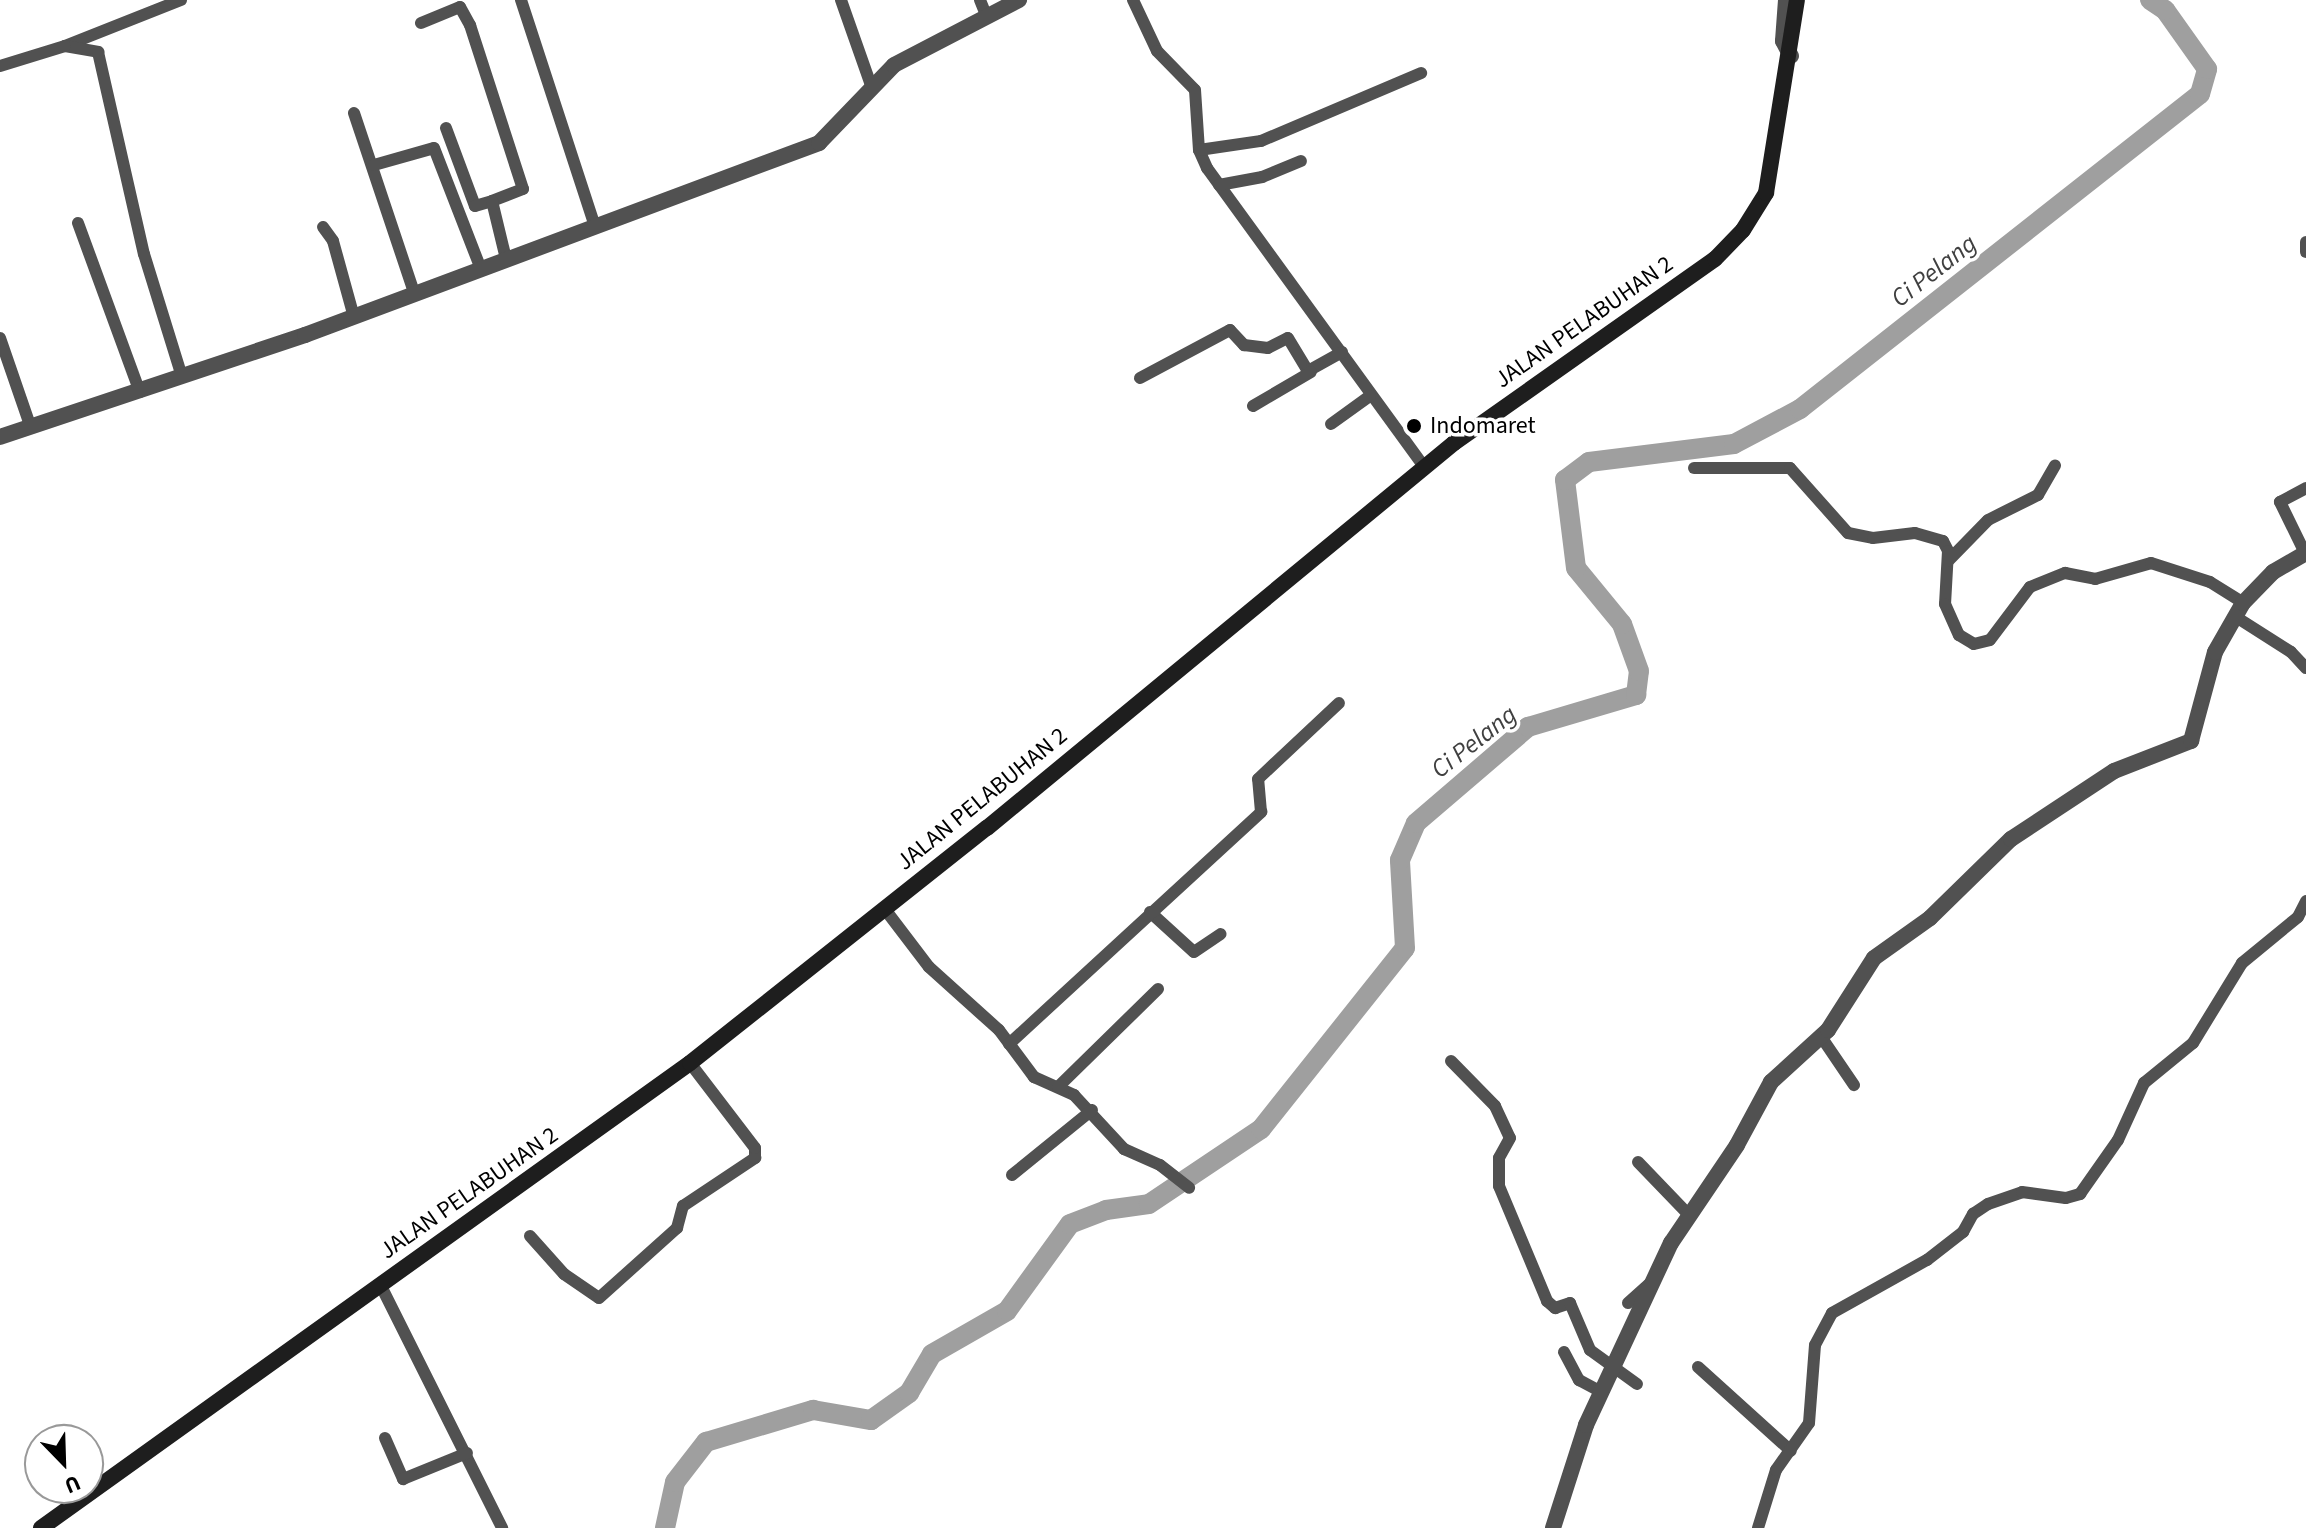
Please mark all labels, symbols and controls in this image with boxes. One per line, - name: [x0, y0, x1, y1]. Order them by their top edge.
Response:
- water label: Ci Pelang: [1885, 228, 1983, 314]
- street label: JALAN PELABUHAN 2: [1489, 250, 1679, 394]
- place label: Indomaret: [1430, 412, 1536, 440]
- marker: Indomaret: [1405, 417, 1423, 435]
- water label: Ci Pelang: [1425, 699, 1523, 785]
- street label: JALAN PELABUHAN 2: [891, 721, 1073, 877]
- street label: JALAN PELABUHAN 2: [374, 1121, 564, 1265]
- north arrow: [24, 1424, 104, 1504]
- text: U: [60, 1467, 86, 1502]

